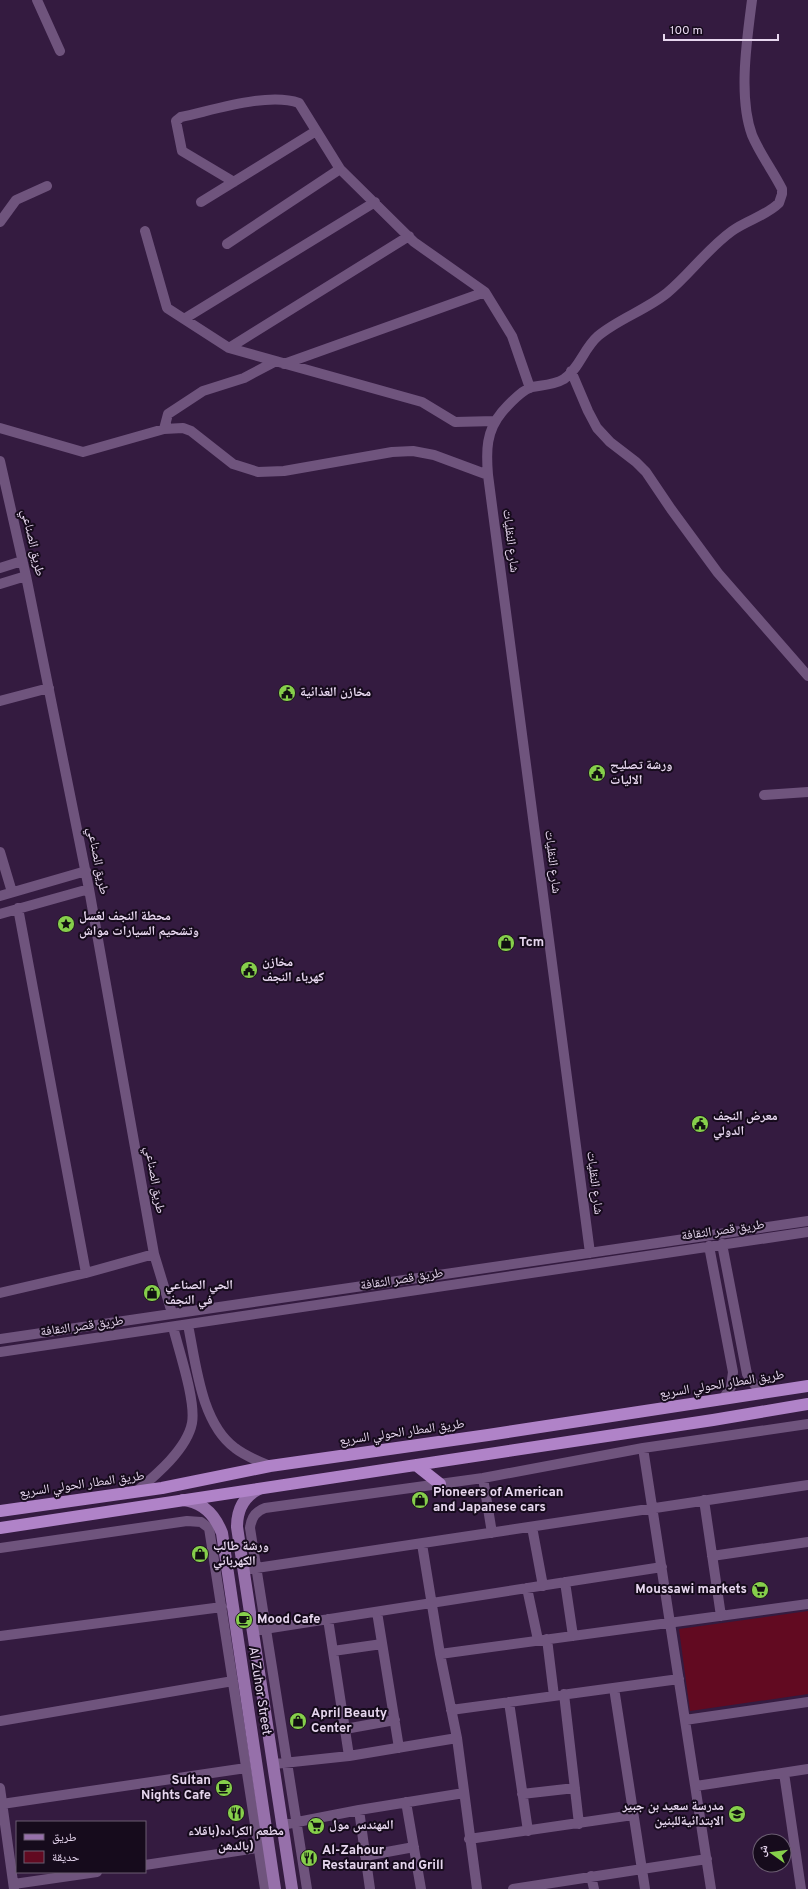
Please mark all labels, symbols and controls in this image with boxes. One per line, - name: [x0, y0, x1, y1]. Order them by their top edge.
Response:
- scale bar: [664, 16, 778, 42]
- text: 100 m: [670, 23, 703, 39]
- street label: طريق الصناعي: [15, 508, 47, 578]
- street label: شارع النقليات: [498, 508, 522, 574]
- public building icon: مخازن الغذائية: [277, 683, 297, 703]
- place label: مخازن الغذائية: [300, 685, 371, 701]
- place label: ورشة تصليح الاليات: [610, 758, 673, 789]
- public building icon: ورشة تصليح الاليات: [587, 763, 607, 783]
- street label: طريق الصناعي: [81, 826, 111, 896]
- street label: شارع النقليات: [540, 829, 564, 895]
- place label: محطة النجف لغسل وتشحيم السيارات مواش: [79, 909, 199, 940]
- place icon: محطة النجف لغسل وتشحيم السيارات مواش: [56, 914, 76, 934]
- shop icon: Tcm: [496, 933, 516, 953]
- place label: Tcm: [519, 935, 544, 951]
- place label: مخازن كهرباء النجف: [262, 955, 324, 986]
- public building icon: مخازن كهرباء النجف: [239, 960, 259, 980]
- place label: معرض النجف الدولي: [713, 1109, 778, 1141]
- public building icon: معرض النجف الدولي: [690, 1114, 710, 1134]
- street label: طريق الصناعي: [139, 1145, 168, 1215]
- street label: شارع النقليات: [582, 1150, 606, 1216]
- street label: طريق قصر الثقافة: [680, 1217, 766, 1245]
- street label: طريق قصر الثقافة: [359, 1266, 445, 1294]
- place label: الحي الصناعي في النجف: [165, 1278, 233, 1310]
- shop icon: الحي الصناعي في النجف: [142, 1283, 162, 1303]
- street label: طريق قصر الثقافة: [39, 1313, 125, 1341]
- street label: طريق المطار الحولي السريع: [658, 1367, 786, 1404]
- street label: طريق المطار الحولي السريع: [338, 1416, 466, 1451]
- street label: طريق المطار الحولي السريع: [18, 1468, 146, 1503]
- place label: Pioneers of American and Japanese cars: [433, 1485, 563, 1516]
- shop icon: Pioneers of American and Japanese cars: [410, 1490, 430, 1510]
- place label: ورشة طالب الكهربائي: [213, 1539, 269, 1571]
- shop icon: ورشة طالب الكهربائي: [190, 1544, 210, 1564]
- supermarket icon: Moussawi markets: [750, 1580, 770, 1600]
- place label: Moussawi markets: [635, 1582, 747, 1598]
- cafe icon: Mood Cafe: [234, 1610, 254, 1630]
- place label: Mood Cafe: [257, 1612, 320, 1628]
- street label: Al Zuhor Street: [244, 1645, 274, 1737]
- place label: April Beauty Center: [311, 1706, 388, 1737]
- shop icon: April Beauty Center: [288, 1711, 308, 1731]
- place label: Sultan Nights Cafe: [141, 1773, 211, 1804]
- cafe icon: Sultan Nights Cafe: [214, 1778, 234, 1798]
- place label: مدرسة سعيد بن جبير الابتدائيةللبنين: [621, 1799, 724, 1830]
- restaurant icon: مطعم الكراده(باقلاء بالدهن): [226, 1803, 246, 1823]
- school or university icon: مدرسة سعيد بن جبير الابتدائيةللبنين: [727, 1804, 747, 1824]
- supermarket icon: المهندس مول: [306, 1816, 326, 1836]
- place label: المهندس مول: [329, 1818, 394, 1834]
- legend: [16, 1821, 146, 1873]
- place label: مطعم الكراده(باقلاء بالدهن): [188, 1824, 284, 1855]
- text: طريق: [52, 1830, 77, 1846]
- north arrow: [752, 1833, 792, 1873]
- place label: Al-Zahour Restaurant and Grill: [322, 1843, 444, 1874]
- text: ش: [755, 1843, 772, 1858]
- restaurant icon: Al-Zahour Restaurant and Grill: [299, 1848, 319, 1868]
- text: حديقة: [52, 1850, 80, 1866]

